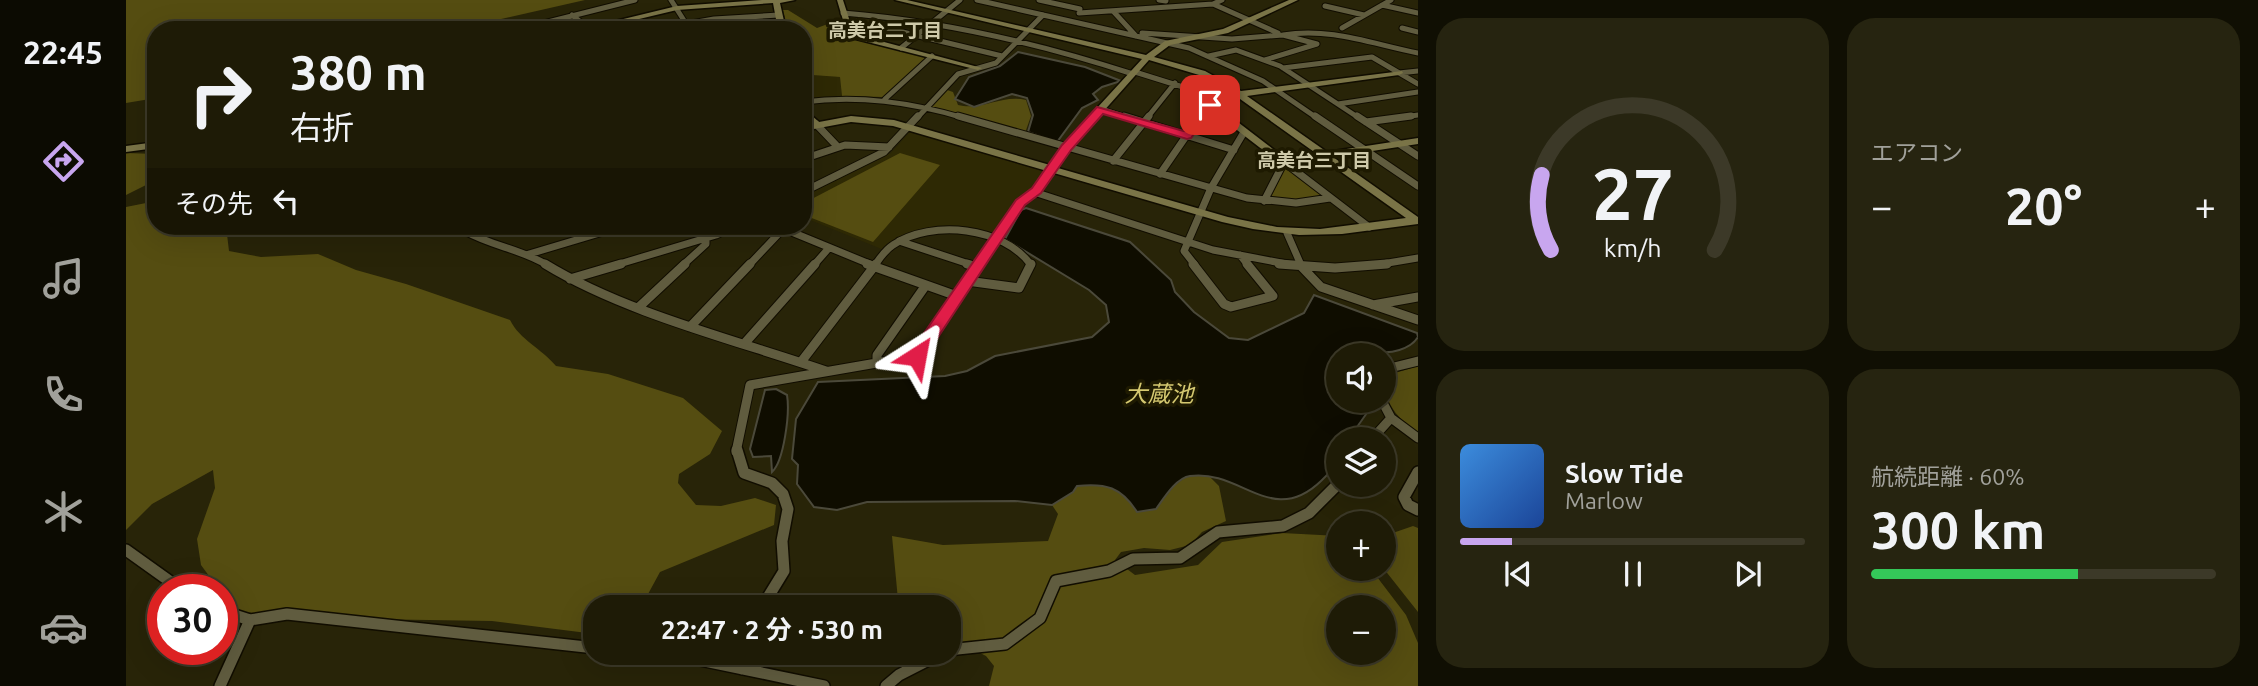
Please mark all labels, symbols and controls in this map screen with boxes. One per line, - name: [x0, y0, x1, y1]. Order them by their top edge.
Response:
- district label: 高美台二丁目: [828, 19, 942, 41]
- text: 22:45: [23, 34, 103, 70]
- text: 380 m: [290, 44, 427, 99]
- icon: right: [175, 49, 266, 140]
- pin: [1180, 75, 1240, 135]
- icon: arrive: [1191, 86, 1229, 124]
- text: 右折: [290, 109, 354, 145]
- icon: directions: [39, 137, 88, 186]
- text: エアコン: [1871, 140, 1963, 165]
- district label: 高美台三丁目: [1257, 149, 1371, 171]
- text: 27: [1591, 153, 1674, 235]
- text: 20°: [2005, 177, 2082, 235]
- icon: left: [267, 182, 305, 220]
- text: −: [1871, 185, 1892, 227]
- text: +: [2195, 185, 2216, 227]
- text: その先: [175, 189, 253, 218]
- text: km/h: [1604, 234, 1661, 262]
- icon: music: [39, 254, 88, 303]
- position arrow: [880, 319, 954, 393]
- map controls: [1326, 343, 1396, 665]
- button: sound: [1326, 343, 1396, 413]
- icon: phone: [39, 370, 88, 419]
- water label: 大蔵池: [1125, 381, 1196, 406]
- button: layers: [1326, 427, 1396, 497]
- text: Slow Tide: [1565, 459, 1684, 488]
- text: 航続距離 · 60%: [1871, 464, 2024, 489]
- icon: climate: [39, 487, 88, 536]
- text: Marlow: [1565, 488, 1643, 513]
- text: 300 km: [1871, 501, 2045, 559]
- button: +: [1326, 511, 1396, 581]
- icon: previous: [1499, 555, 1537, 593]
- icon: pause: [1614, 555, 1652, 593]
- icon: next: [1729, 555, 1767, 593]
- speed limit sign: 30: [147, 574, 238, 665]
- button: −: [1326, 595, 1396, 665]
- icon: car: [39, 603, 88, 652]
- text: 22:47 · 2 分 · 530 m: [661, 615, 883, 644]

